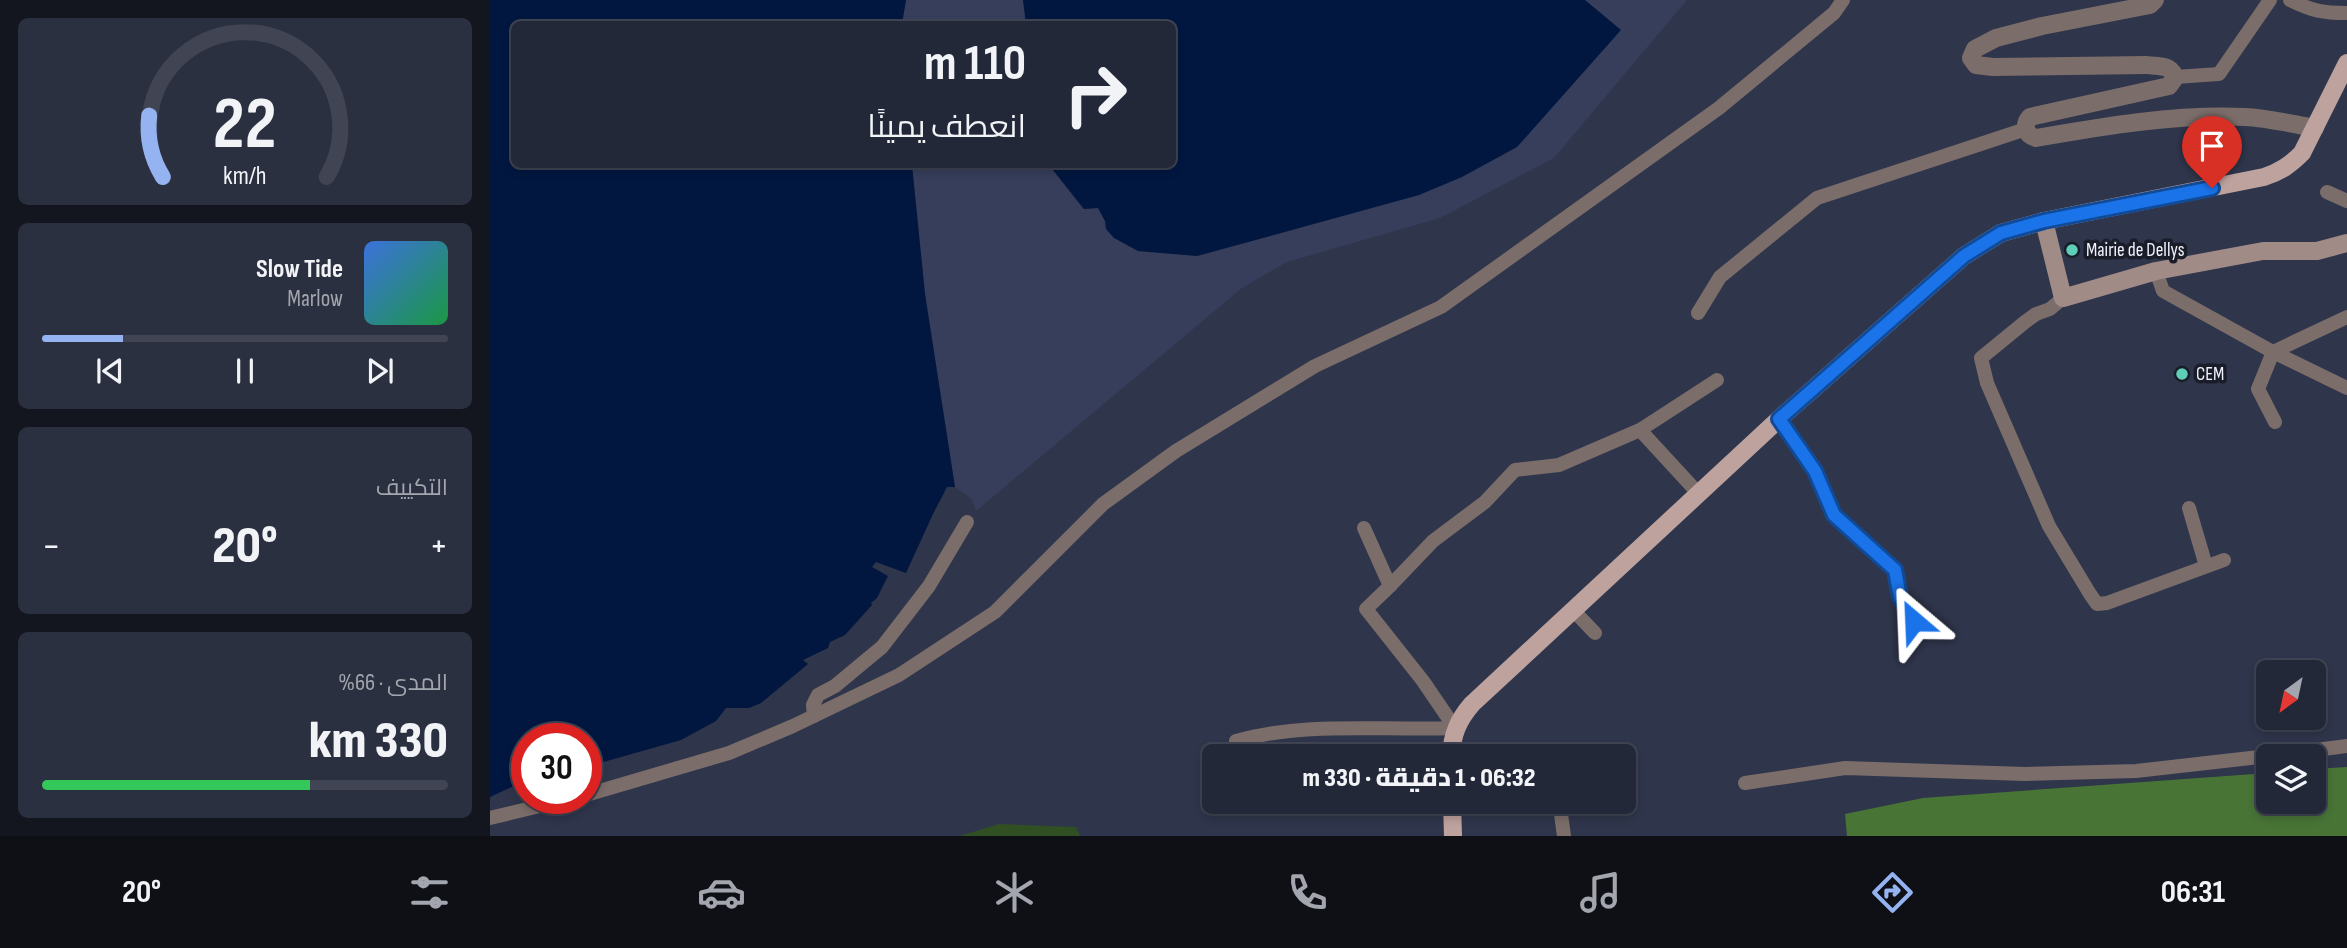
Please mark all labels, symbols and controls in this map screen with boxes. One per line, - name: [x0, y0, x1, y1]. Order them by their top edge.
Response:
- text: 110 m: [924, 35, 1026, 94]
- icon: right: [1050, 49, 1141, 140]
- text: 22: [213, 82, 277, 170]
- text: انعطف يمينًا: [867, 108, 1026, 147]
- pin: [2182, 116, 2242, 188]
- icon: arrive: [2193, 127, 2231, 165]
- text: km/h: [223, 161, 267, 192]
- place label: Mairie de Dellys: [2086, 239, 2185, 262]
- marker: Mairie de Dellys: [2064, 242, 2080, 258]
- text: Slow Tide: [256, 254, 343, 285]
- text: Marlow: [287, 285, 343, 313]
- icon: previous: [91, 352, 129, 390]
- icon: pause: [226, 352, 264, 390]
- icon: next: [361, 352, 399, 390]
- place label: CEM: [2196, 363, 2224, 386]
- marker: CEM: [2174, 366, 2190, 382]
- text: التكييف: [376, 474, 448, 502]
- text: 20°: [212, 515, 278, 578]
- text: −: [42, 524, 61, 569]
- text: +: [429, 524, 448, 569]
- position arrow: [1877, 584, 1951, 658]
- north arrow: [2256, 660, 2326, 730]
- map controls: [2256, 660, 2326, 814]
- text: المدى · 66%: [338, 669, 448, 697]
- text: 330 km: [309, 710, 448, 773]
- speed limit sign: 30: [511, 723, 602, 814]
- button: layers: [2256, 744, 2326, 814]
- text: 06:32 · 1 دقيقة · 330 m: [1302, 763, 1536, 794]
- icon: filters: [405, 868, 454, 917]
- icon: car: [697, 868, 746, 917]
- icon: climate: [990, 868, 1039, 917]
- icon: phone: [1283, 868, 1332, 917]
- icon: music: [1576, 868, 1625, 917]
- icon: directions: [1868, 868, 1917, 917]
- text: 20°: [122, 873, 161, 912]
- text: 06:31: [2161, 873, 2225, 912]

